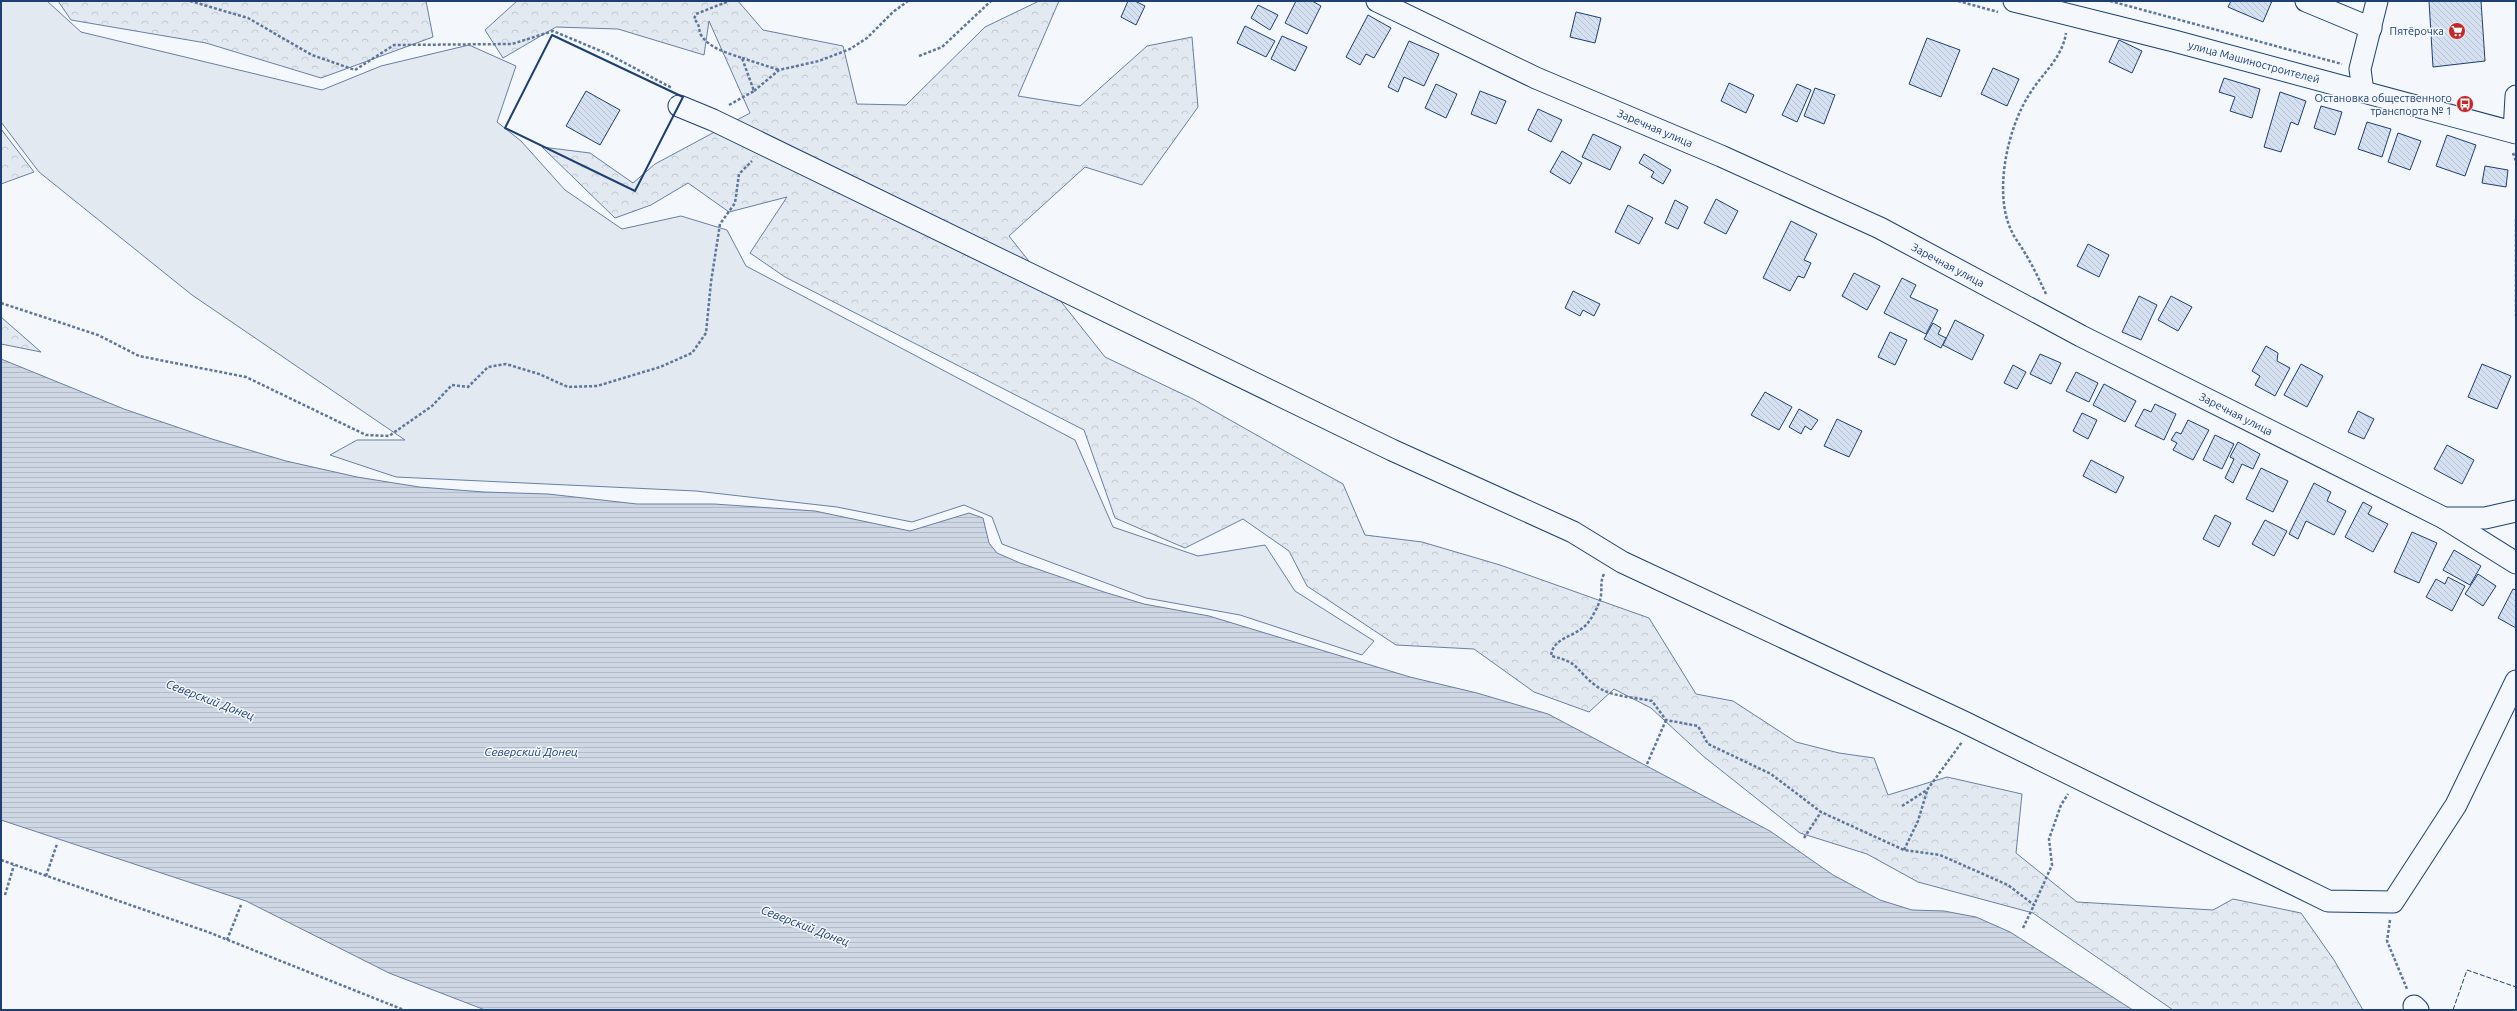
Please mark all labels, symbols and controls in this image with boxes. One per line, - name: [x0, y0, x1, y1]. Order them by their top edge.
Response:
- supermarket icon: Пятёрочка: [2447, 21, 2467, 41]
- place label: Пятёрочка: [2390, 25, 2444, 37]
- street label: улица Машиностроителей: [2187, 39, 2321, 85]
- place label: Остановка общественного транспорта № 1: [2315, 92, 2452, 117]
- bus stop icon: Остановка общественного транспорта № 1: [2455, 94, 2475, 114]
- street label: Заречная улица: [1616, 107, 1694, 149]
- street label: Заречная улица: [1910, 241, 1986, 289]
- street label: Заречная улица: [2197, 390, 2275, 438]
- water label: Северский Донец: [164, 677, 256, 722]
- water label: Северский Донец: [484, 745, 578, 758]
- water label: Северский Донец: [759, 903, 851, 948]

